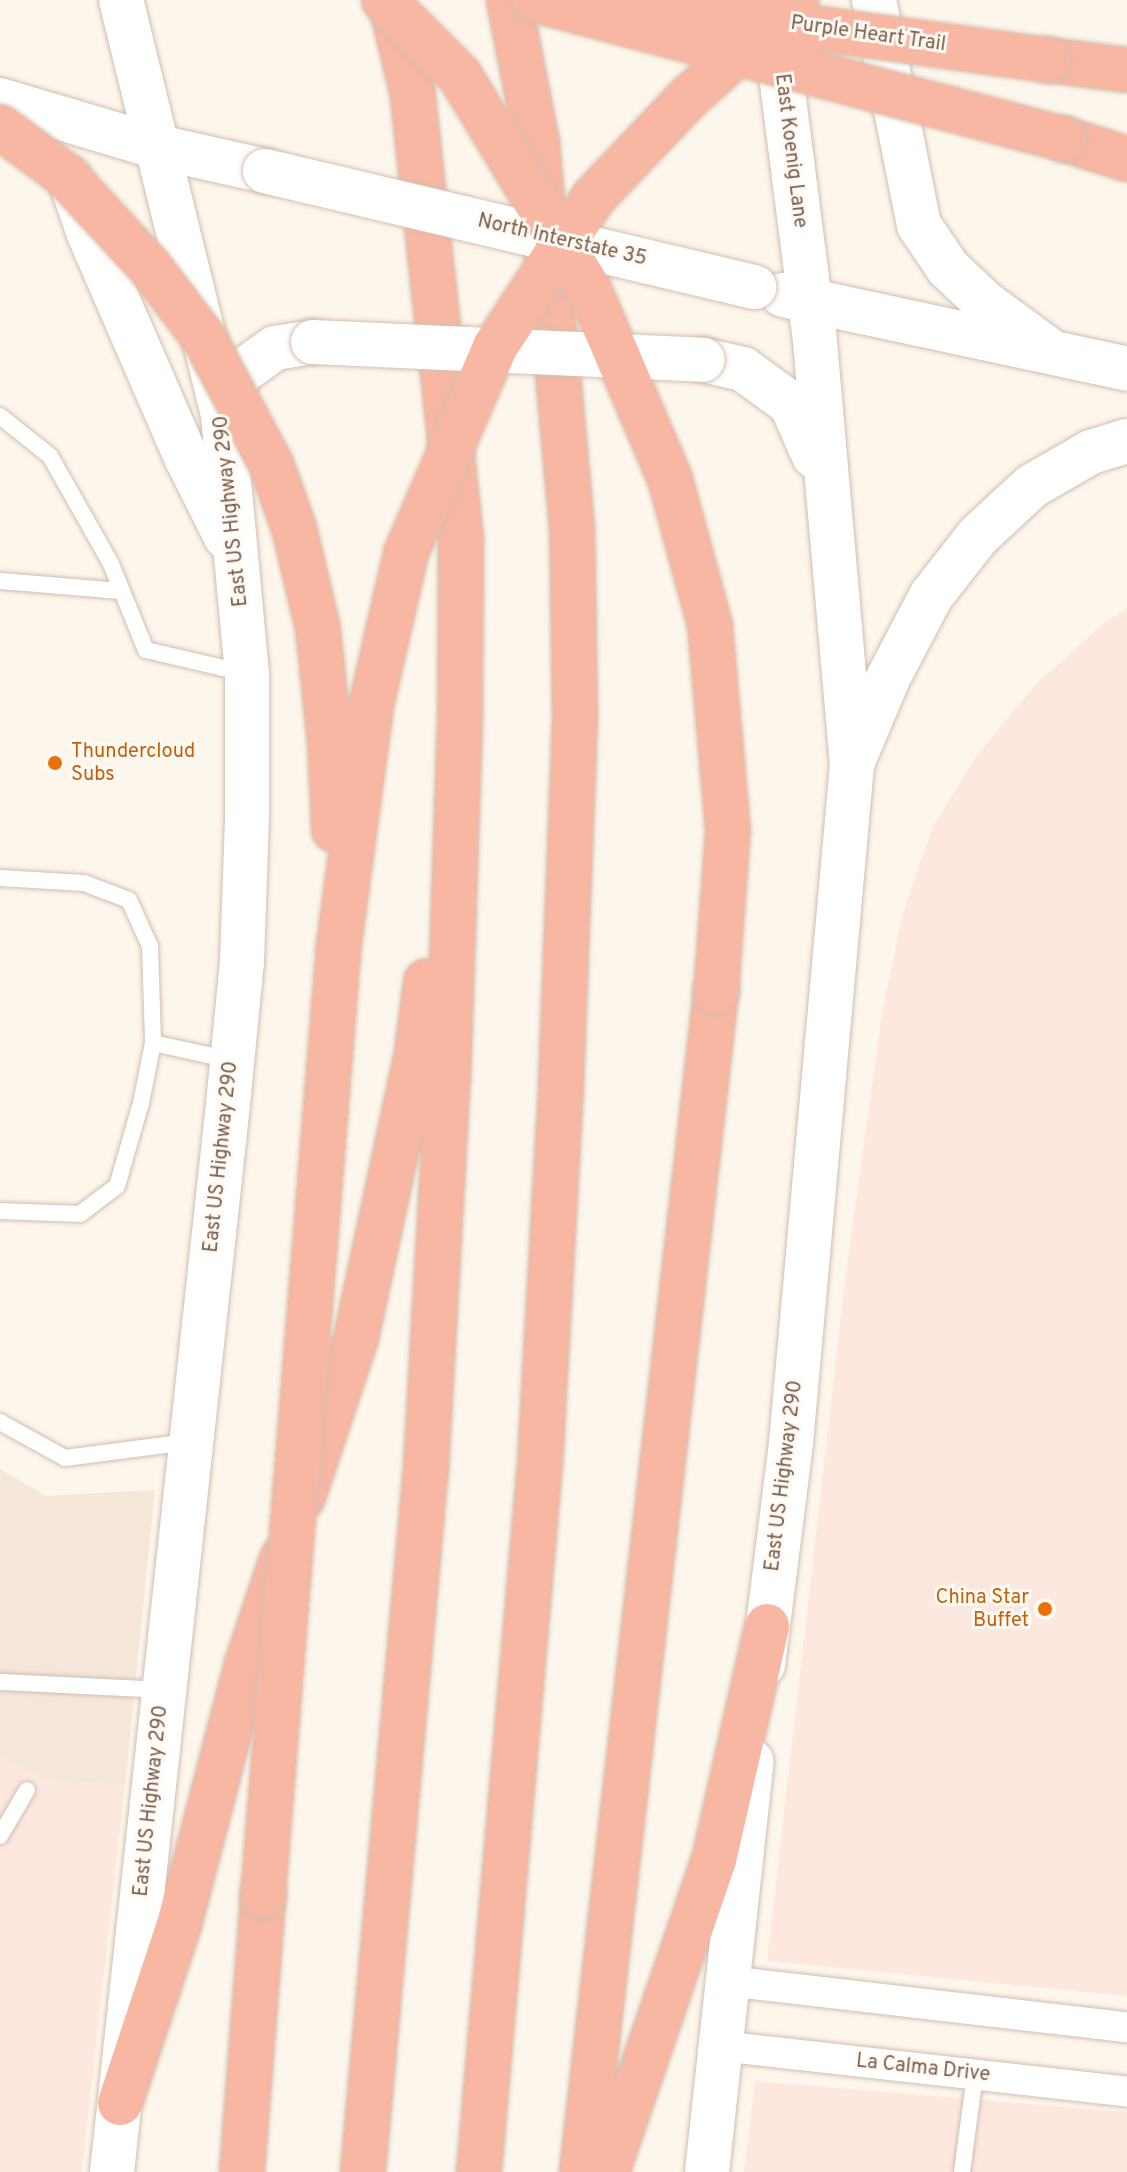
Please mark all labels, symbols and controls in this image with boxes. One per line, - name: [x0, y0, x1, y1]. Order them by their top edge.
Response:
- street label: Purple Heart Trail: [788, 12, 948, 58]
- street label: East Koenig Lane: [769, 72, 811, 230]
- street label: North Interstate 35: [475, 210, 649, 272]
- street label: East US Highway 290: [210, 414, 254, 608]
- place label: Thundercloud Subs: [71, 740, 195, 787]
- marker: Thundercloud Subs: [46, 754, 64, 772]
- street label: East US Highway 290: [200, 1060, 244, 1254]
- street label: East US Highway 290: [761, 1379, 809, 1573]
- place label: China Star Buffet: [935, 1586, 1029, 1633]
- marker: China Star Buffet: [1036, 1600, 1054, 1618]
- street label: East US Highway 290: [130, 1704, 174, 1898]
- street label: La Calma Drive: [855, 2050, 991, 2088]

